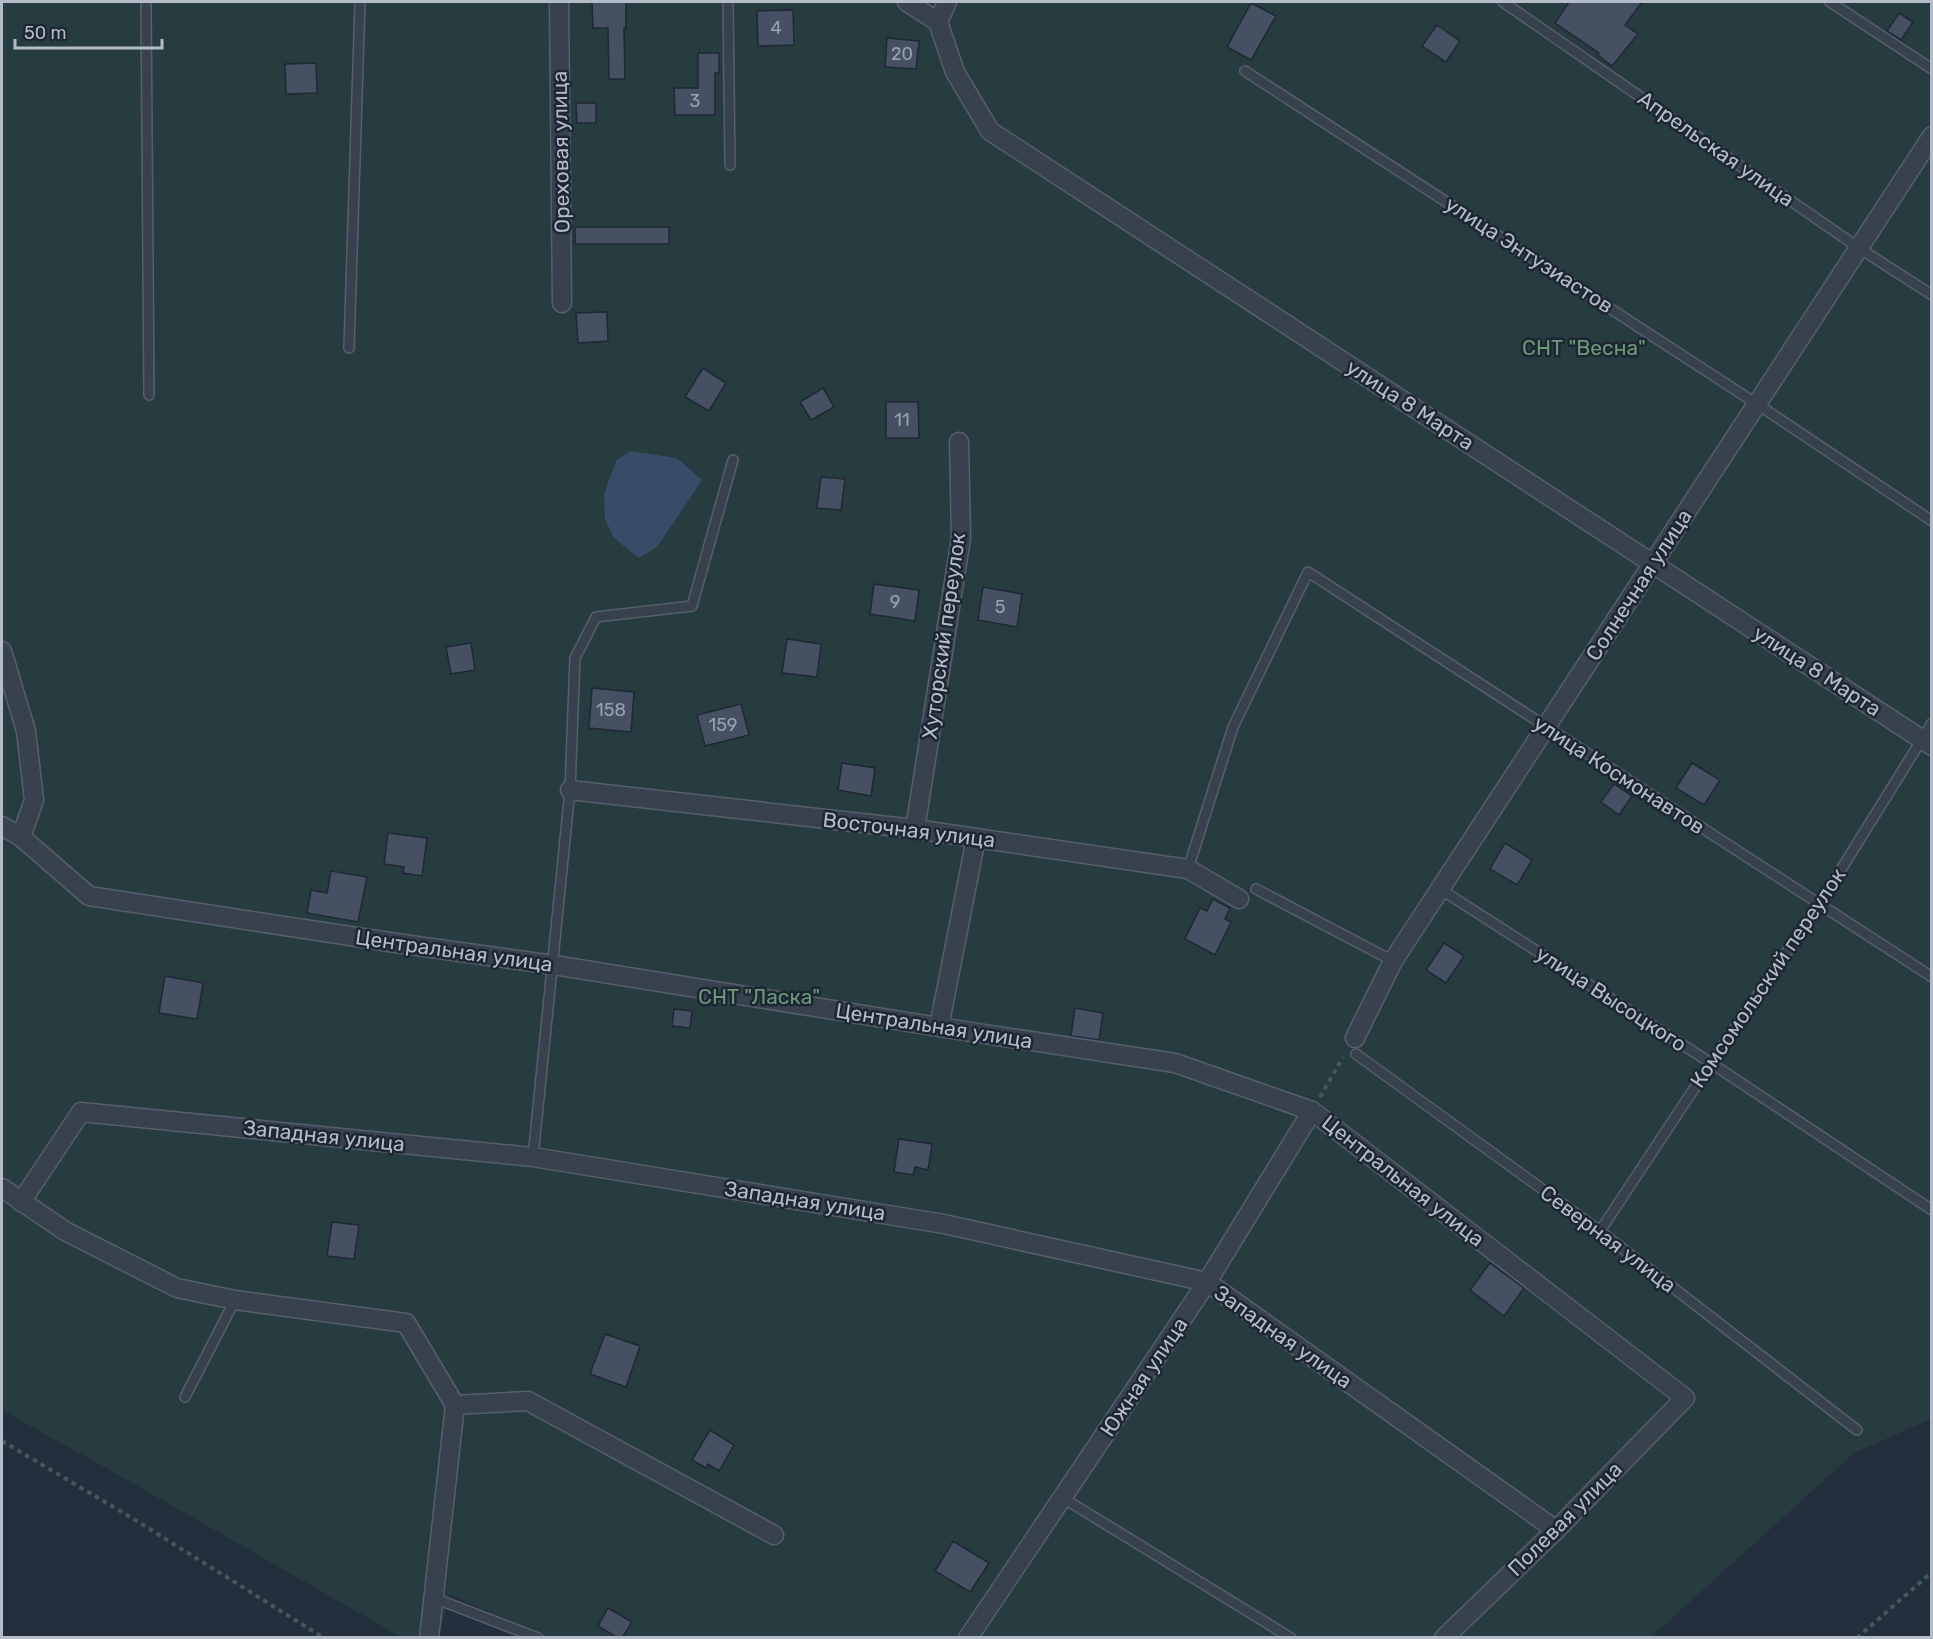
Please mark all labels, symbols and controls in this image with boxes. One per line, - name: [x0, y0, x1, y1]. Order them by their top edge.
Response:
- scale bar: [15, 12, 162, 50]
- house number: 4: [770, 17, 782, 39]
- text: 50 m: [24, 22, 67, 44]
- house number: 20: [891, 43, 913, 65]
- street label: Ореховая улица: [547, 71, 574, 233]
- street label: Апрельская улица: [1633, 85, 1799, 212]
- house number: 3: [690, 90, 700, 112]
- street label: улица Энтузиастов: [1441, 191, 1618, 318]
- park label: СНТ "Весна": [1522, 335, 1646, 360]
- street label: улица 8 Марта: [1342, 354, 1479, 455]
- house number: 11: [894, 409, 910, 431]
- street label: Солнечная улица: [1580, 504, 1697, 665]
- street label: Хуторский переулок: [917, 531, 970, 741]
- house number: 9: [890, 591, 900, 613]
- house number: 5: [995, 596, 1005, 618]
- street label: улица 8 Марта: [1749, 620, 1886, 721]
- house number: 158: [596, 699, 626, 721]
- street label: улица Космонавтов: [1529, 710, 1710, 839]
- house number: 159: [708, 714, 738, 736]
- street label: Восточная улица: [821, 807, 997, 852]
- street label: Комсомольский переулок: [1685, 863, 1851, 1092]
- street label: Центральная улица: [354, 924, 554, 977]
- street label: улица Высоцкого: [1531, 941, 1691, 1057]
- park label: СНТ "Ласка": [698, 984, 820, 1009]
- street label: Центральная улица: [834, 998, 1034, 1053]
- street label: Центральная улица: [1317, 1110, 1489, 1252]
- street label: Западная улица: [242, 1115, 406, 1156]
- street label: Западная улица: [723, 1175, 887, 1226]
- street label: Северная улица: [1536, 1180, 1681, 1298]
- street label: Западная улица: [1210, 1280, 1357, 1393]
- street label: Южная улица: [1095, 1312, 1193, 1441]
- street label: Полевая улица: [1502, 1456, 1627, 1581]

